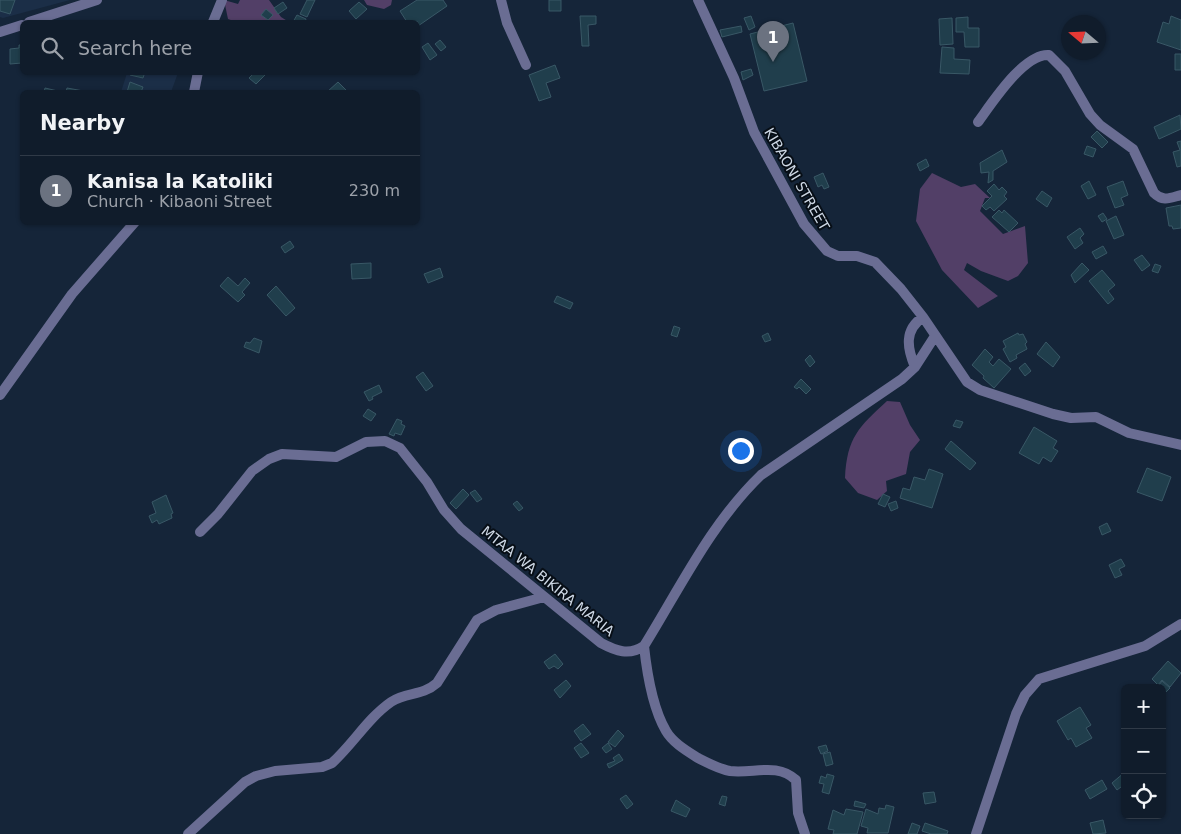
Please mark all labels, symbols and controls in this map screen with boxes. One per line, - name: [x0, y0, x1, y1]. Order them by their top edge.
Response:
- north arrow: [1061, 15, 1106, 60]
- search box: [20, 20, 420, 75]
- pin: 1: [757, 21, 789, 62]
- icon: search: [38, 34, 66, 62]
- text: Search here: [78, 37, 192, 59]
- text: Nearby: [40, 111, 125, 135]
- street label: KIBAONI STREET: [761, 125, 833, 233]
- text: Kanisa la Katoliki: [87, 170, 273, 192]
- text: 1: [50, 181, 62, 200]
- text: 230 m: [349, 181, 400, 200]
- text: Church · Kibaoni Street: [87, 192, 272, 211]
- your location: [728, 438, 754, 464]
- street label: MTAA WA BIKIRA MARIA: [478, 523, 618, 640]
- map controls: [1121, 684, 1166, 819]
- button: +: [1121, 684, 1166, 729]
- button: −: [1121, 729, 1166, 774]
- button: locate: [1121, 774, 1166, 819]

